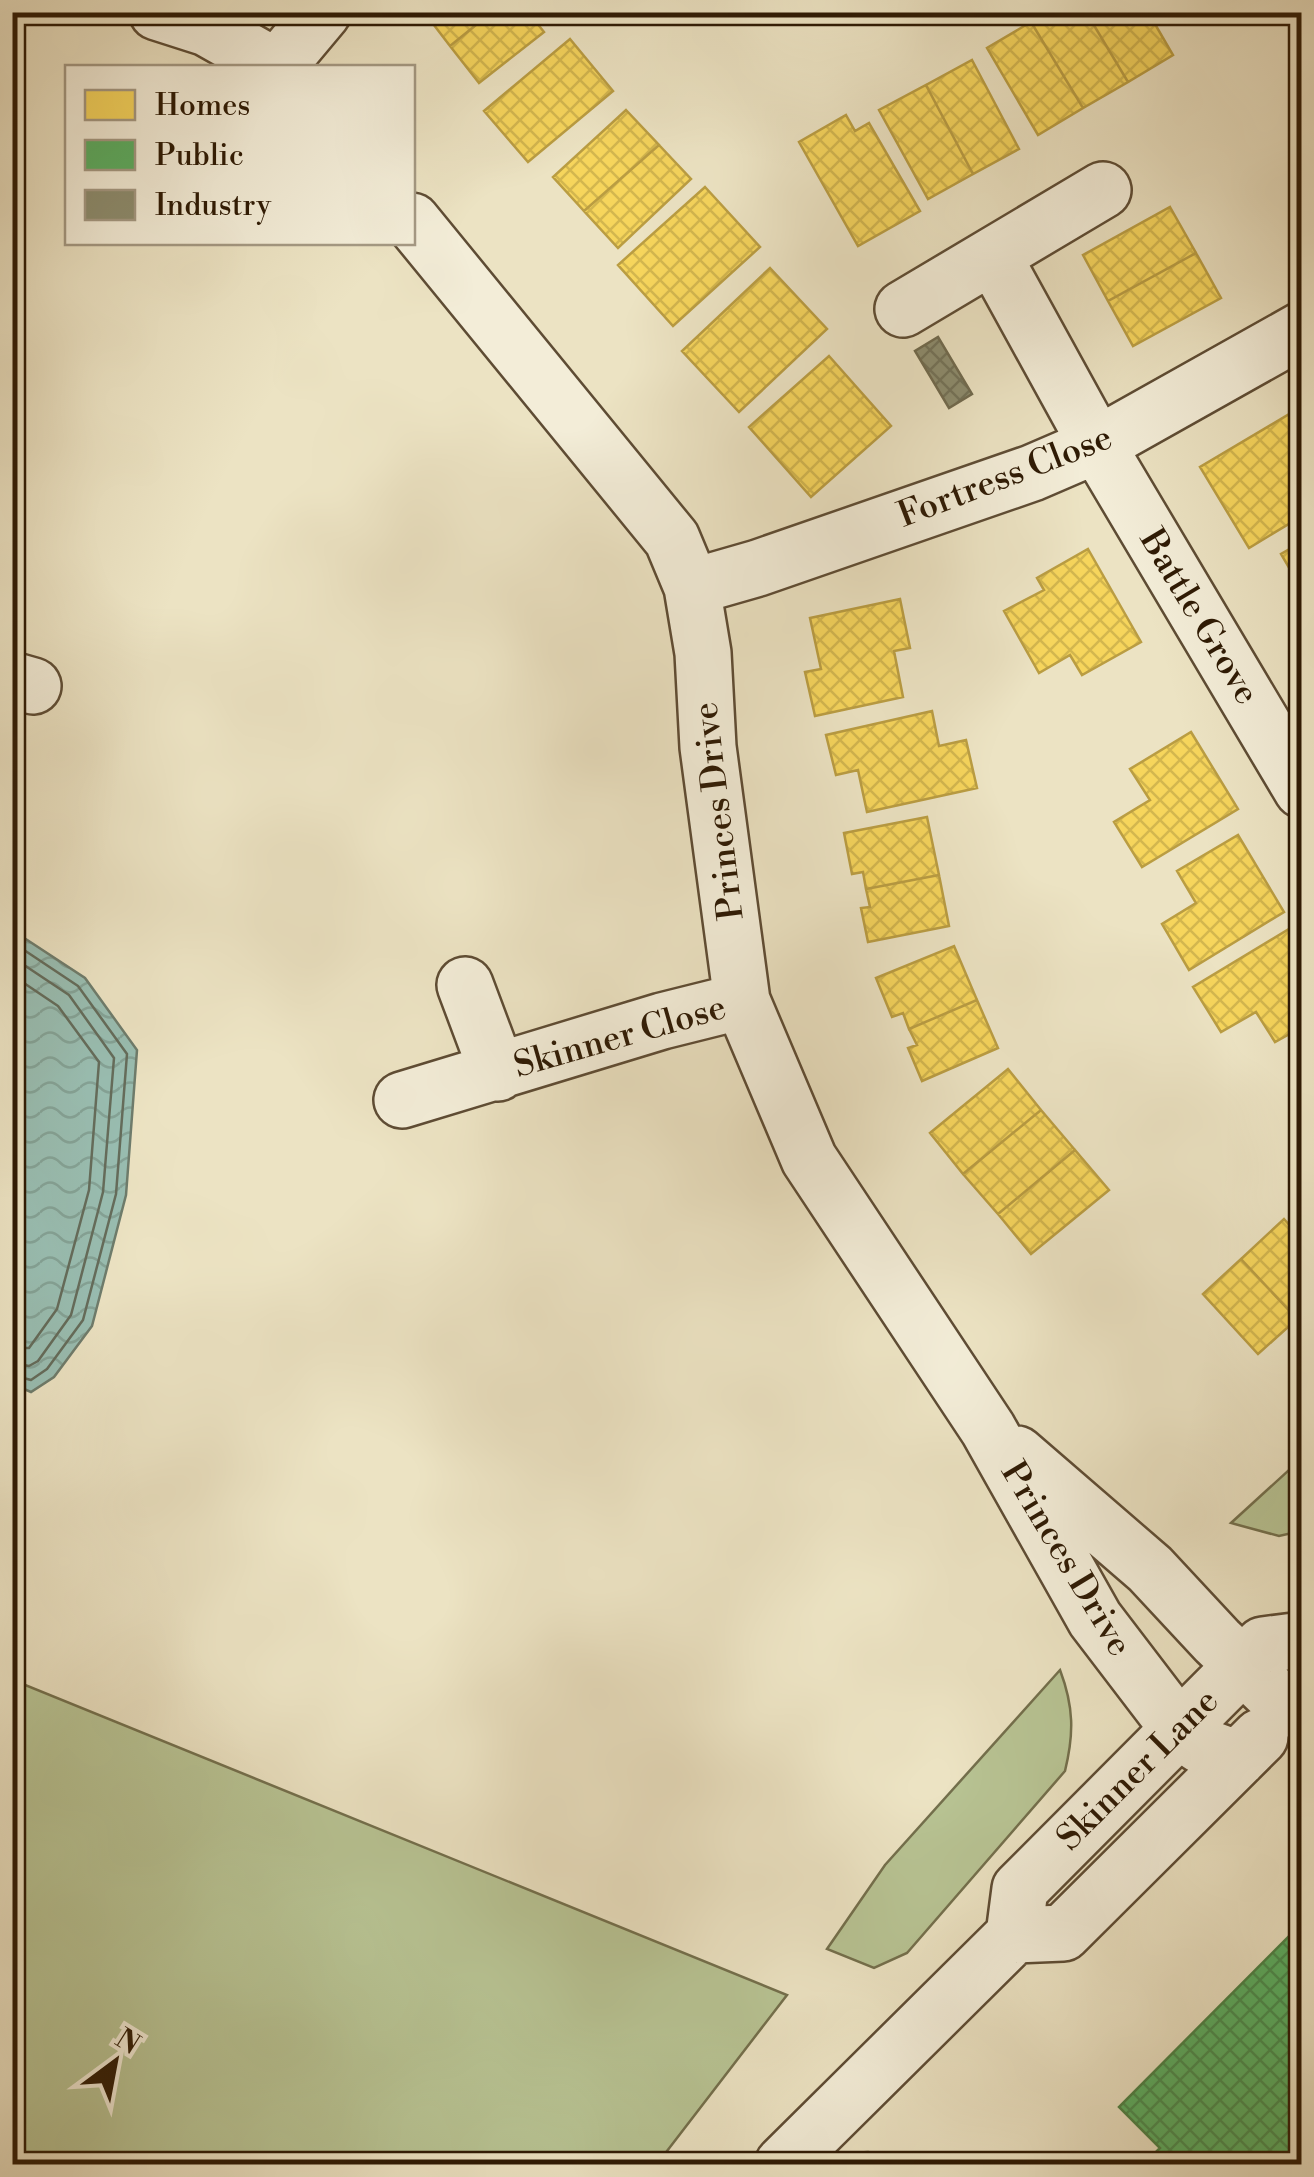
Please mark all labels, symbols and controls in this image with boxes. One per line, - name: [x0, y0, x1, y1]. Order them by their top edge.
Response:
- legend: [65, 65, 415, 245]
- text: Homes: [155, 87, 250, 125]
- text: Public: [155, 137, 244, 175]
- text: Industry: [155, 187, 271, 225]
- street label: Fortress Close: [892, 416, 1118, 538]
- street label: Battle Grove: [1129, 521, 1268, 712]
- street label: Princes Drive: [684, 700, 754, 922]
- street label: Skinner Close: [509, 986, 731, 1088]
- street label: Princes Drive: [991, 1454, 1141, 1664]
- street label: Skinner Lane: [1048, 1680, 1228, 1860]
- north arrow: [65, 2012, 165, 2112]
- text: N: [109, 2021, 146, 2063]

